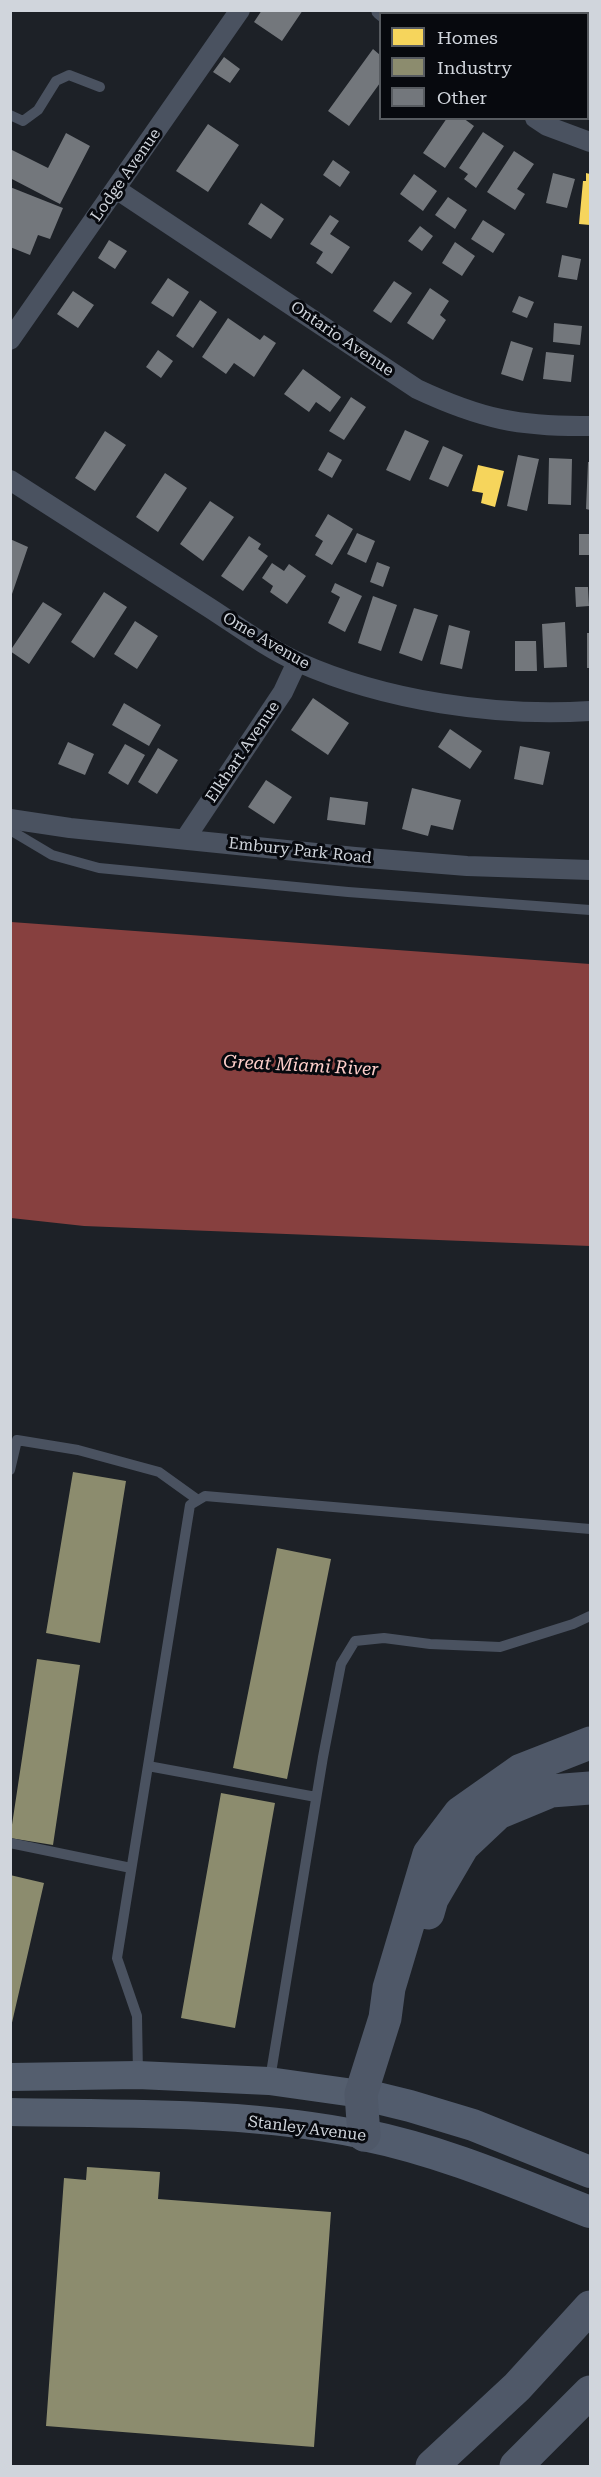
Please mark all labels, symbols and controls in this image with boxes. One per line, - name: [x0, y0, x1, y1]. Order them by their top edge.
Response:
- legend: [379, 12, 589, 120]
- text: Homes: [437, 27, 498, 48]
- text: Industry: [437, 57, 512, 78]
- text: Other: [437, 87, 487, 108]
- street label: Lodge Avenue: [87, 125, 165, 225]
- street label: Ontario Avenue: [287, 297, 397, 381]
- street label: Ome Avenue: [219, 608, 313, 674]
- street label: Elkhart Avenue: [202, 698, 284, 806]
- street label: Embury Park Road: [227, 834, 373, 868]
- water label: Great Miami River: [223, 1051, 379, 1081]
- street label: Stanley Avenue: [247, 2112, 367, 2146]

